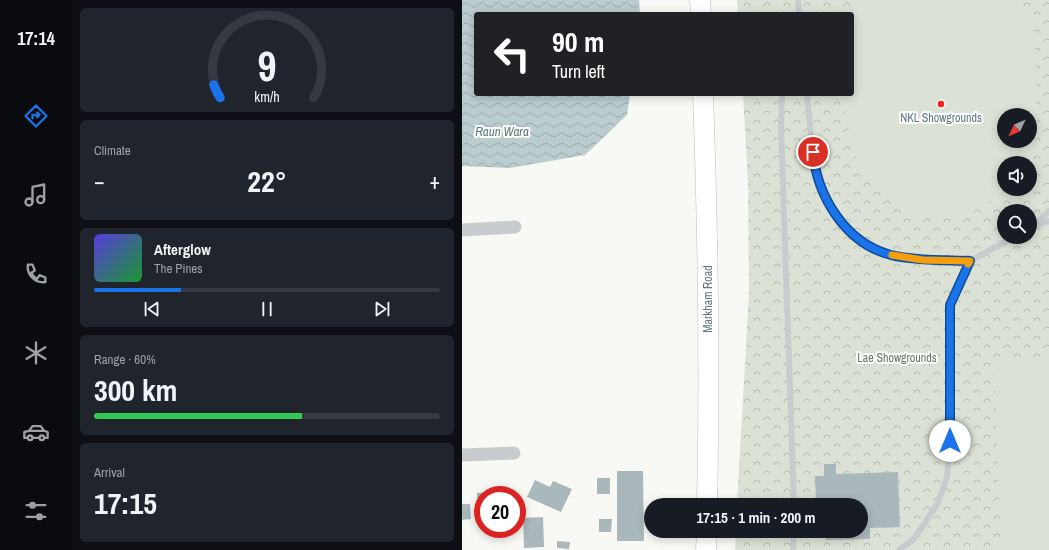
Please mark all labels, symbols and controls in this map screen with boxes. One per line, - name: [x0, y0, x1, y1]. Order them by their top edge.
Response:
- text: 90 m: [552, 23, 604, 61]
- text: 17:14: [17, 26, 55, 51]
- icon: left: [486, 28, 538, 80]
- text: 9: [258, 38, 276, 94]
- text: Turn left: [552, 59, 605, 84]
- text: km/h: [254, 87, 280, 106]
- marker: NKL Showgrounds: [936, 99, 946, 109]
- icon: directions: [22, 102, 50, 130]
- north arrow: [997, 108, 1037, 148]
- map controls: [997, 108, 1037, 244]
- place label: NKL Showgrounds: [900, 110, 982, 126]
- water label: Raun Wara: [475, 123, 529, 140]
- pin: [796, 135, 830, 169]
- icon: arrive: [802, 141, 824, 163]
- text: Climate: [94, 142, 131, 159]
- button: sound: [997, 156, 1037, 196]
- text: 22°: [247, 161, 287, 201]
- text: −: [94, 166, 105, 196]
- text: +: [429, 166, 440, 196]
- icon: music: [22, 181, 50, 209]
- button: search: [997, 204, 1037, 244]
- text: Afterglow: [154, 239, 211, 260]
- icon: phone: [22, 260, 50, 288]
- text: The Pines: [154, 260, 203, 277]
- street label: Markham Road: [700, 265, 716, 333]
- icon: previous: [141, 298, 163, 320]
- icon: pause: [256, 298, 278, 320]
- icon: next: [371, 298, 393, 320]
- icon: climate: [22, 339, 50, 367]
- park label: Lae Showgrounds: [857, 350, 937, 366]
- text: Range · 60%: [94, 351, 156, 368]
- text: 300 km: [94, 370, 177, 410]
- icon: car: [22, 418, 50, 446]
- position arrow: [929, 420, 971, 462]
- text: Arrival: [94, 464, 125, 481]
- text: 17:15: [94, 483, 157, 523]
- speed limit sign: 20: [474, 486, 526, 538]
- icon: filters: [22, 497, 50, 525]
- text: 17:15 · 1 min · 200 m: [697, 507, 815, 528]

